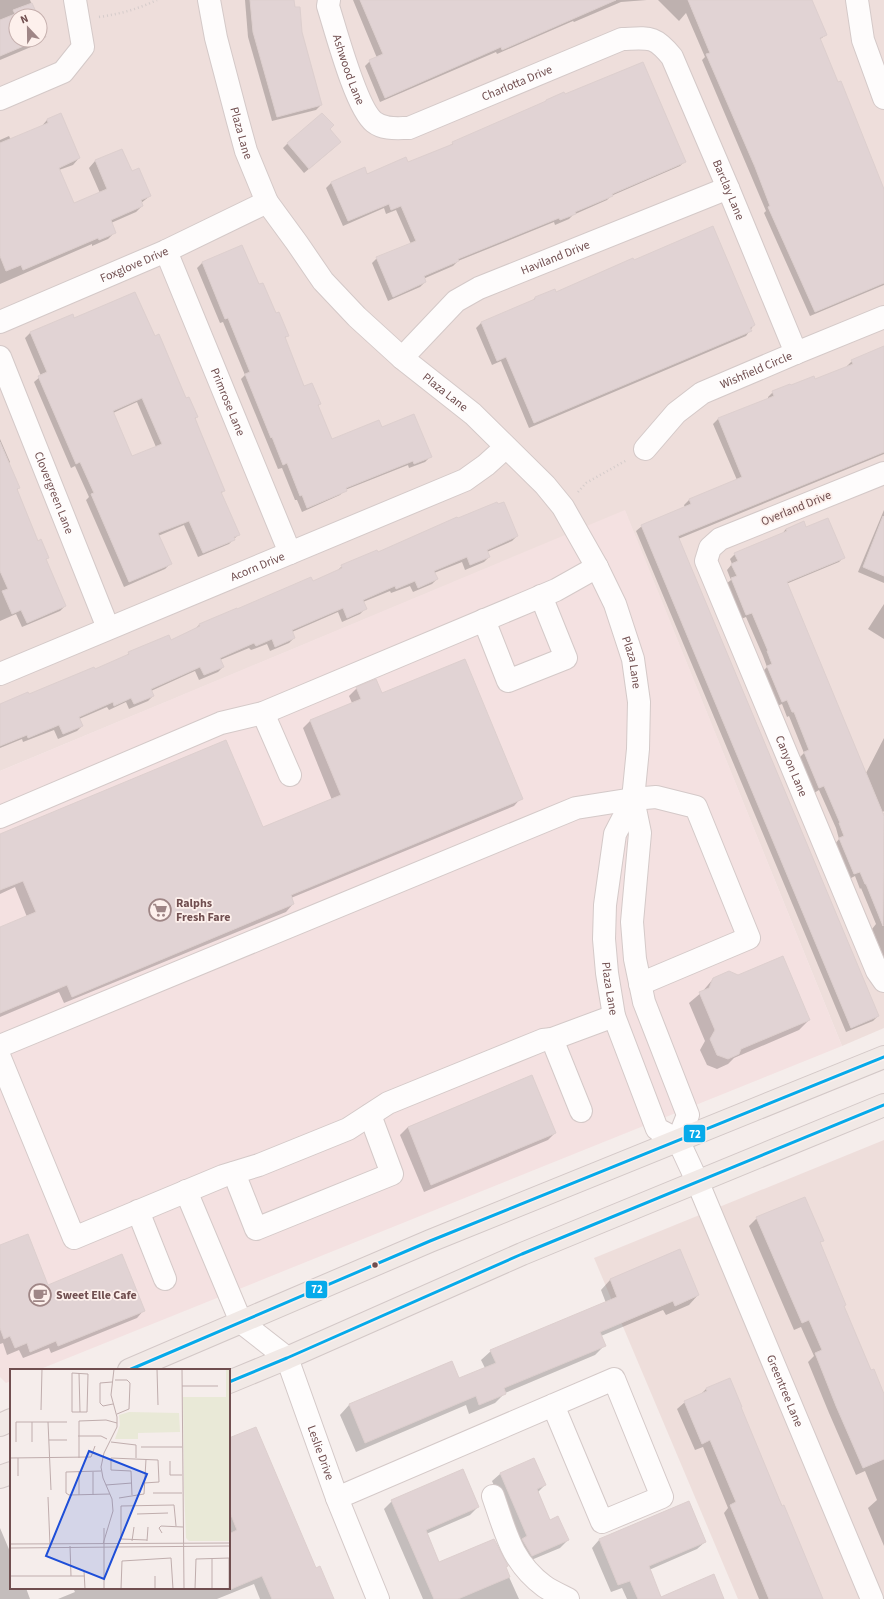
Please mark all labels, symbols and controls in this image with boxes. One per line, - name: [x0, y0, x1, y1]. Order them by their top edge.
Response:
- north arrow: [8, 8, 48, 48]
- text: N: [18, 11, 31, 28]
- street label: Ashwood Lane: [328, 32, 369, 108]
- street label: Charlotta Drive: [479, 61, 555, 106]
- street label: Plaza Lane: [225, 105, 257, 162]
- street label: Barclay Lane: [708, 157, 748, 223]
- street label: Haviland Drive: [518, 236, 593, 279]
- street label: Foxglove Drive: [98, 243, 171, 287]
- street label: Wishfield Circle: [718, 348, 795, 393]
- street label: Primrose Lane: [206, 365, 249, 439]
- street label: Plaza Lane: [419, 369, 471, 416]
- street label: Clovergreen Lane: [30, 449, 78, 537]
- street label: Overland Drive: [759, 487, 834, 530]
- street label: Acorn Drive: [228, 548, 288, 586]
- street label: Plaza Lane: [617, 634, 645, 690]
- street label: Canyon Lane: [771, 733, 811, 800]
- place label: Ralphs Fresh Fare: [176, 895, 231, 926]
- supermarket icon: Ralphs Fresh Fare: [147, 897, 173, 923]
- street label: Plaza Lane: [597, 961, 622, 1017]
- line badge: 72: [683, 1124, 706, 1143]
- text: 72: [689, 1127, 701, 1142]
- unlabelled marker: [370, 1260, 380, 1270]
- line badge: 72: [305, 1280, 328, 1299]
- cafe icon: Sweet Elle Cafe: [27, 1282, 53, 1308]
- text: 72: [311, 1282, 323, 1297]
- place label: Sweet Elle Cafe: [56, 1287, 137, 1304]
- street label: Greentree Lane: [762, 1352, 807, 1430]
- inset map: [10, 1369, 230, 1589]
- street label: Leslie Drive: [303, 1423, 338, 1483]

